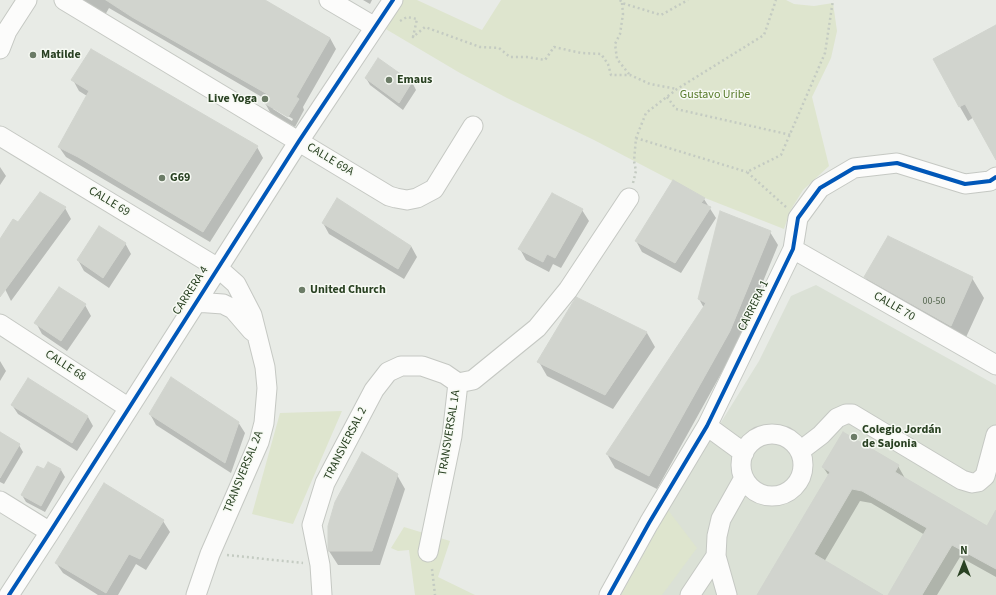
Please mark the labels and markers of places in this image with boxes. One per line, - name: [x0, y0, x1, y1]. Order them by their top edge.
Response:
- place label: Matilde: [41, 48, 81, 62]
- marker: Matilde: [28, 50, 38, 60]
- place label: Emaus: [397, 73, 432, 87]
- marker: Emaus: [384, 75, 394, 85]
- place label: Live Yoga: [208, 92, 257, 106]
- marker: Live Yoga: [260, 94, 270, 104]
- place label: G69: [170, 171, 190, 185]
- marker: G69: [157, 173, 167, 183]
- place label: United Church: [310, 283, 386, 297]
- marker: United Church: [297, 285, 307, 295]
- place label: Colegio Jordán de Sajonia: [862, 423, 941, 451]
- marker: Colegio Jordán de Sajonia: [849, 432, 859, 442]

